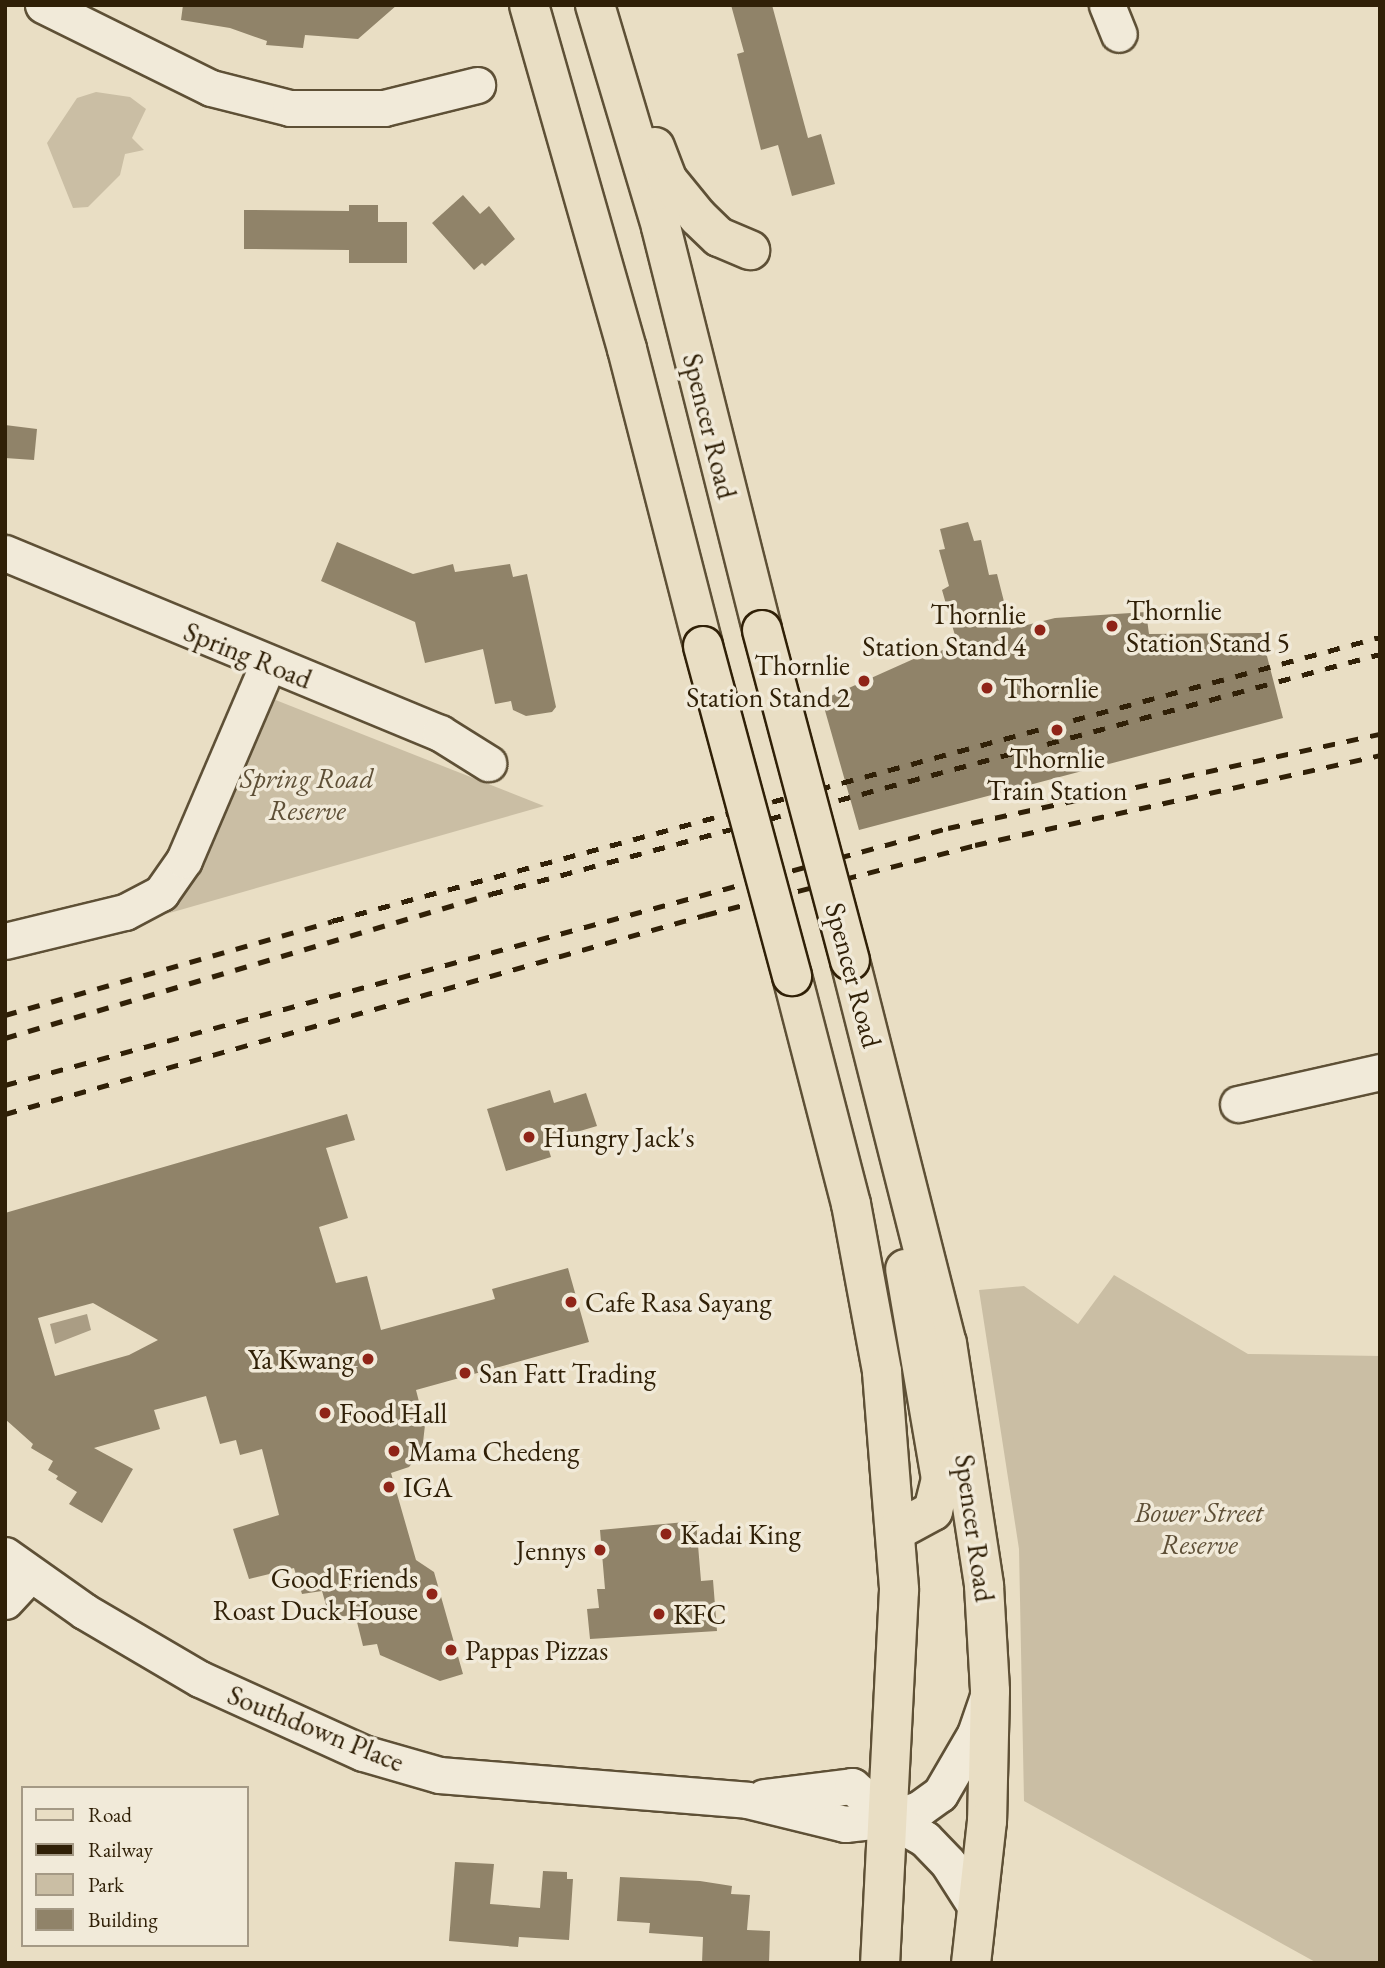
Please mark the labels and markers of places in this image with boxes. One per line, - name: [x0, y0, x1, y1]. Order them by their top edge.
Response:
- place label: Thornlie Station Stand 5: [1126, 593, 1290, 659]
- place label: Thornlie Station Stand 4: [862, 597, 1026, 663]
- marker: Thornlie Station Stand 5: [1104, 618, 1120, 634]
- marker: Thornlie Station Stand 4: [1032, 622, 1048, 638]
- place label: Thornlie Station Stand 2: [686, 648, 850, 714]
- place label: Thornlie: [1003, 671, 1099, 705]
- marker: Thornlie Station Stand 2: [856, 673, 872, 689]
- marker: Thornlie: [977, 678, 997, 698]
- marker: Thornlie Train Station: [1049, 722, 1065, 738]
- place label: Thornlie Train Station: [986, 741, 1128, 807]
- place label: Hungry Jack's: [543, 1120, 694, 1154]
- marker: Hungry Jack's: [521, 1129, 537, 1145]
- place label: Cafe Rasa Sayang: [585, 1285, 772, 1319]
- marker: Cafe Rasa Sayang: [563, 1294, 579, 1310]
- place label: Ya Kwang: [248, 1342, 354, 1376]
- marker: Ya Kwang: [360, 1351, 376, 1367]
- place label: San Fatt Trading: [479, 1356, 656, 1390]
- marker: San Fatt Trading: [457, 1365, 473, 1381]
- place label: Food Hall: [339, 1396, 447, 1430]
- marker: Food Hall: [317, 1405, 333, 1421]
- place label: Mama Chedeng: [408, 1434, 579, 1468]
- marker: Mama Chedeng: [386, 1443, 402, 1459]
- place label: IGA: [403, 1470, 452, 1504]
- marker: IGA: [381, 1479, 397, 1495]
- place label: Kadai King: [680, 1517, 801, 1551]
- marker: Kadai King: [658, 1526, 674, 1542]
- place label: Jennys: [516, 1533, 586, 1567]
- marker: Jennys: [592, 1542, 608, 1558]
- place label: Good Friends Roast Duck House: [213, 1561, 418, 1627]
- marker: Good Friends Roast Duck House: [424, 1586, 440, 1602]
- place label: KFC: [673, 1597, 726, 1631]
- marker: KFC: [651, 1606, 667, 1622]
- place label: Pappas Pizzas: [465, 1633, 608, 1667]
- marker: Pappas Pizzas: [443, 1642, 459, 1658]

